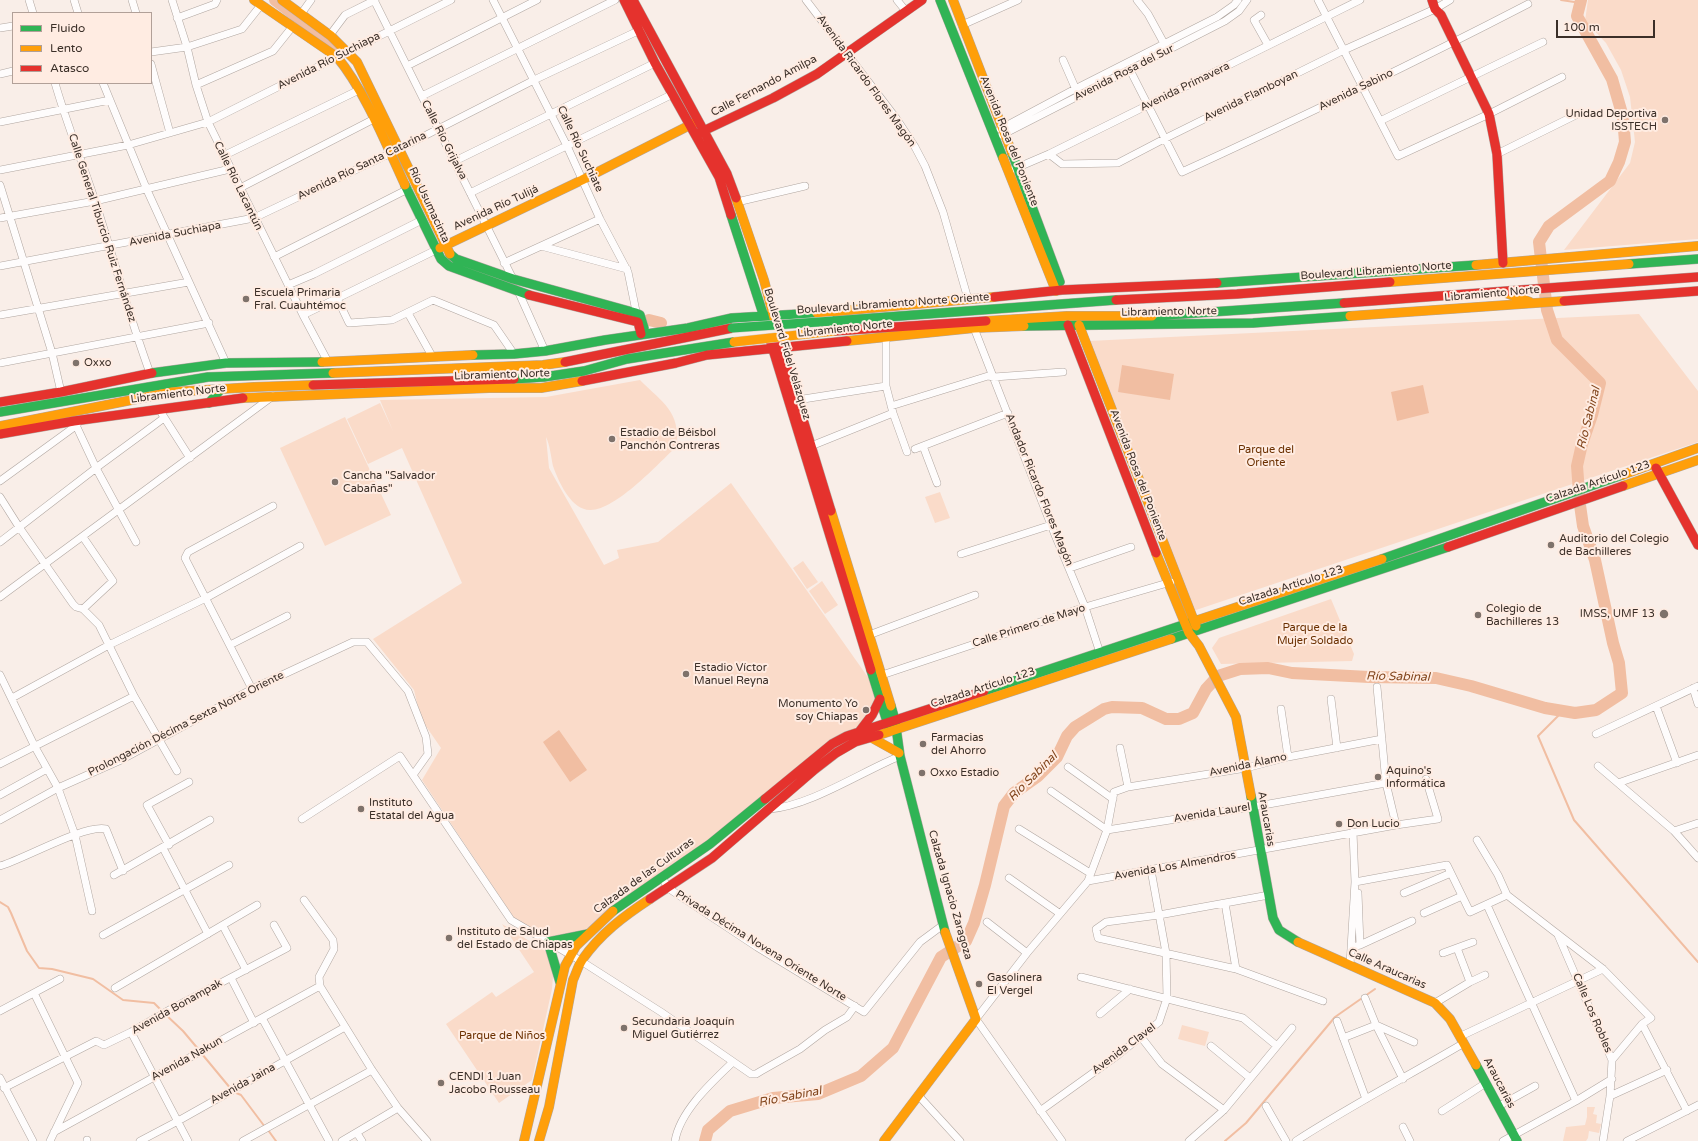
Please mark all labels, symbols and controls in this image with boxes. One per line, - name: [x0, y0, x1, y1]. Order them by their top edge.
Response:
- legend: [12, 12, 152, 84]
- street label: Avenida Ricardo Flores Magón: [814, 12, 918, 150]
- scale bar: [1558, 12, 1657, 38]
- text: 100 m: [1563, 20, 1600, 34]
- text: Fluido: [50, 21, 85, 35]
- street label: Avenida Río Suchiapa: [276, 29, 382, 93]
- text: Lento: [50, 41, 83, 55]
- street label: Avenida Rosa del Sur: [1072, 42, 1176, 104]
- street label: Calle Fernando Amilpa: [709, 52, 819, 120]
- street label: Avenida Primavera: [1138, 60, 1232, 114]
- text: Atasco: [50, 61, 89, 75]
- street label: Avenida Sabino: [1317, 66, 1395, 114]
- street label: Avenida Flamboyan: [1202, 67, 1300, 125]
- street label: Avenida Rosa del Poniente: [977, 74, 1041, 208]
- street label: Calle Río Grijalva: [418, 98, 470, 182]
- street label: Calle Río Suchiate: [554, 104, 606, 194]
- place label: Unidad Deportiva ISSTECH: [1565, 107, 1657, 133]
- marker: Unidad Deportiva ISSTECH: [1660, 115, 1670, 125]
- street label: Avenida Río Santa Catarina: [295, 129, 429, 203]
- street label: Calle General Tiburcio Ruiz Fernández: [65, 132, 139, 324]
- street label: Calle Río Lacantún: [211, 139, 265, 233]
- street label: Río Usumacinta: [406, 165, 452, 245]
- street label: Avenida Río Tulijá: [451, 182, 541, 234]
- street label: Avenida Suchiapa: [128, 219, 222, 249]
- street label: Boulevard Libramiento Norte: [1300, 259, 1452, 283]
- street label: Libramiento Norte: [1444, 283, 1540, 305]
- place label: Escuela Primaria Fral. Cuauhtémoc: [254, 286, 346, 312]
- street label: Boulevard Fidel Velázquez: [761, 287, 813, 421]
- street label: Boulevard Libramiento Norte Oriente: [796, 291, 990, 317]
- marker: Escuela Primaria Fral. Cuauhtémoc: [241, 294, 251, 304]
- street label: Libramiento Norte: [1121, 305, 1217, 319]
- street label: Libramiento Norte: [797, 317, 893, 341]
- place label: Oxxo: [84, 356, 111, 370]
- marker: Oxxo: [71, 358, 81, 368]
- street label: Libramiento Norte: [454, 367, 550, 383]
- street label: Libramiento Norte: [130, 382, 226, 406]
- water label: Río Sabinal: [1574, 385, 1604, 451]
- street label: Avenida Rosa del Poniente: [1107, 408, 1169, 542]
- street label: Andador Ricardo Flores Magón: [1002, 412, 1076, 568]
- place label: Estadio de Béisbol Panchón Contreras: [620, 426, 720, 452]
- marker: Estadio de Béisbol Panchón Contreras: [607, 434, 617, 444]
- park label: Parque del Oriente: [1238, 443, 1294, 469]
- street label: Calzada Artículo 123: [1544, 458, 1652, 506]
- place label: Cancha "Salvador Cabañas": [343, 469, 435, 495]
- marker: Cancha "Salvador Cabañas": [330, 477, 340, 487]
- place label: Auditorio del Colegio de Bachilleres: [1559, 532, 1669, 558]
- marker: Auditorio del Colegio de Bachilleres: [1546, 540, 1556, 550]
- street label: Calzada Artículo 123: [1237, 563, 1345, 609]
- street label: Calle Primero de Mayo: [971, 602, 1087, 650]
- place label: Colegio de Bachilleres 13: [1486, 602, 1559, 628]
- place label: IMSS, UMF 13: [1580, 607, 1655, 621]
- marker: IMSS, UMF 13: [1658, 608, 1670, 620]
- marker: Colegio de Bachilleres 13: [1473, 610, 1483, 620]
- park label: Parque de la Mujer Soldado: [1277, 621, 1353, 647]
- place label: Estadio Víctor Manuel Reyna: [694, 661, 769, 687]
- street label: Calzada Artículo 123: [929, 665, 1037, 711]
- street label: Prolongación Décima Sexta Norte Oriente: [86, 669, 286, 779]
- marker: Estadio Víctor Manuel Reyna: [681, 669, 691, 679]
- water label: Río Sabinal: [1366, 669, 1430, 685]
- place label: Monumento Yo soy Chiapas: [778, 697, 858, 723]
- marker: Monumento Yo soy Chiapas: [861, 705, 871, 715]
- place label: Farmacias del Ahorro: [931, 731, 986, 757]
- marker: Farmacias del Ahorro: [918, 739, 928, 749]
- water label: Río Sabinal: [1005, 749, 1061, 805]
- street label: Avenida Álamo: [1208, 750, 1288, 780]
- place label: Aquino's Informática: [1386, 764, 1445, 790]
- place label: Oxxo Estadio: [930, 766, 999, 780]
- marker: Oxxo Estadio: [917, 768, 927, 778]
- marker: Aquino's Informática: [1373, 772, 1383, 782]
- street label: Araucarias: [1255, 790, 1277, 848]
- place label: Instituto Estatal del Agua: [369, 796, 454, 822]
- street label: Avenida Laurel: [1173, 800, 1251, 826]
- marker: Instituto Estatal del Agua: [356, 804, 366, 814]
- place label: Don Lucio: [1347, 817, 1400, 831]
- marker: Don Lucio: [1334, 819, 1344, 829]
- street label: Calzada Ignacio Zaragoza: [925, 829, 975, 961]
- street label: Calzada de las Culturas: [591, 835, 697, 917]
- street label: Avenida Los Almendros: [1113, 849, 1237, 883]
- street label: Privada Décima Novena Oriente Norte: [673, 888, 849, 1004]
- place label: Instituto de Salud del Estado de Chiapas: [457, 925, 573, 951]
- marker: Instituto de Salud del Estado de Chiapas: [444, 933, 454, 943]
- street label: Calle Araucarias: [1346, 946, 1428, 992]
- place label: Gasolinera El Vergel: [987, 971, 1042, 997]
- street label: Calle Los Robles: [1569, 971, 1615, 1055]
- street label: Avenida Bonampak: [129, 977, 225, 1037]
- marker: Gasolinera El Vergel: [974, 979, 984, 989]
- place label: Secundaria Joaquín Miguel Gutiérrez: [632, 1015, 734, 1041]
- street label: Avenida Clavel: [1090, 1021, 1158, 1077]
- marker: Secundaria Joaquín Miguel Gutiérrez: [619, 1023, 629, 1033]
- park label: Parque de Niños: [459, 1029, 545, 1043]
- street label: Avenida Nakun: [149, 1034, 225, 1084]
- street label: Araucarias: [1480, 1055, 1518, 1111]
- street label: Avenida Jaina: [208, 1061, 278, 1107]
- place label: CENDI 1 Juan Jacobo Rousseau: [449, 1070, 540, 1096]
- marker: CENDI 1 Juan Jacobo Rousseau: [436, 1078, 446, 1088]
- water label: Río Sabinal: [757, 1084, 823, 1110]

